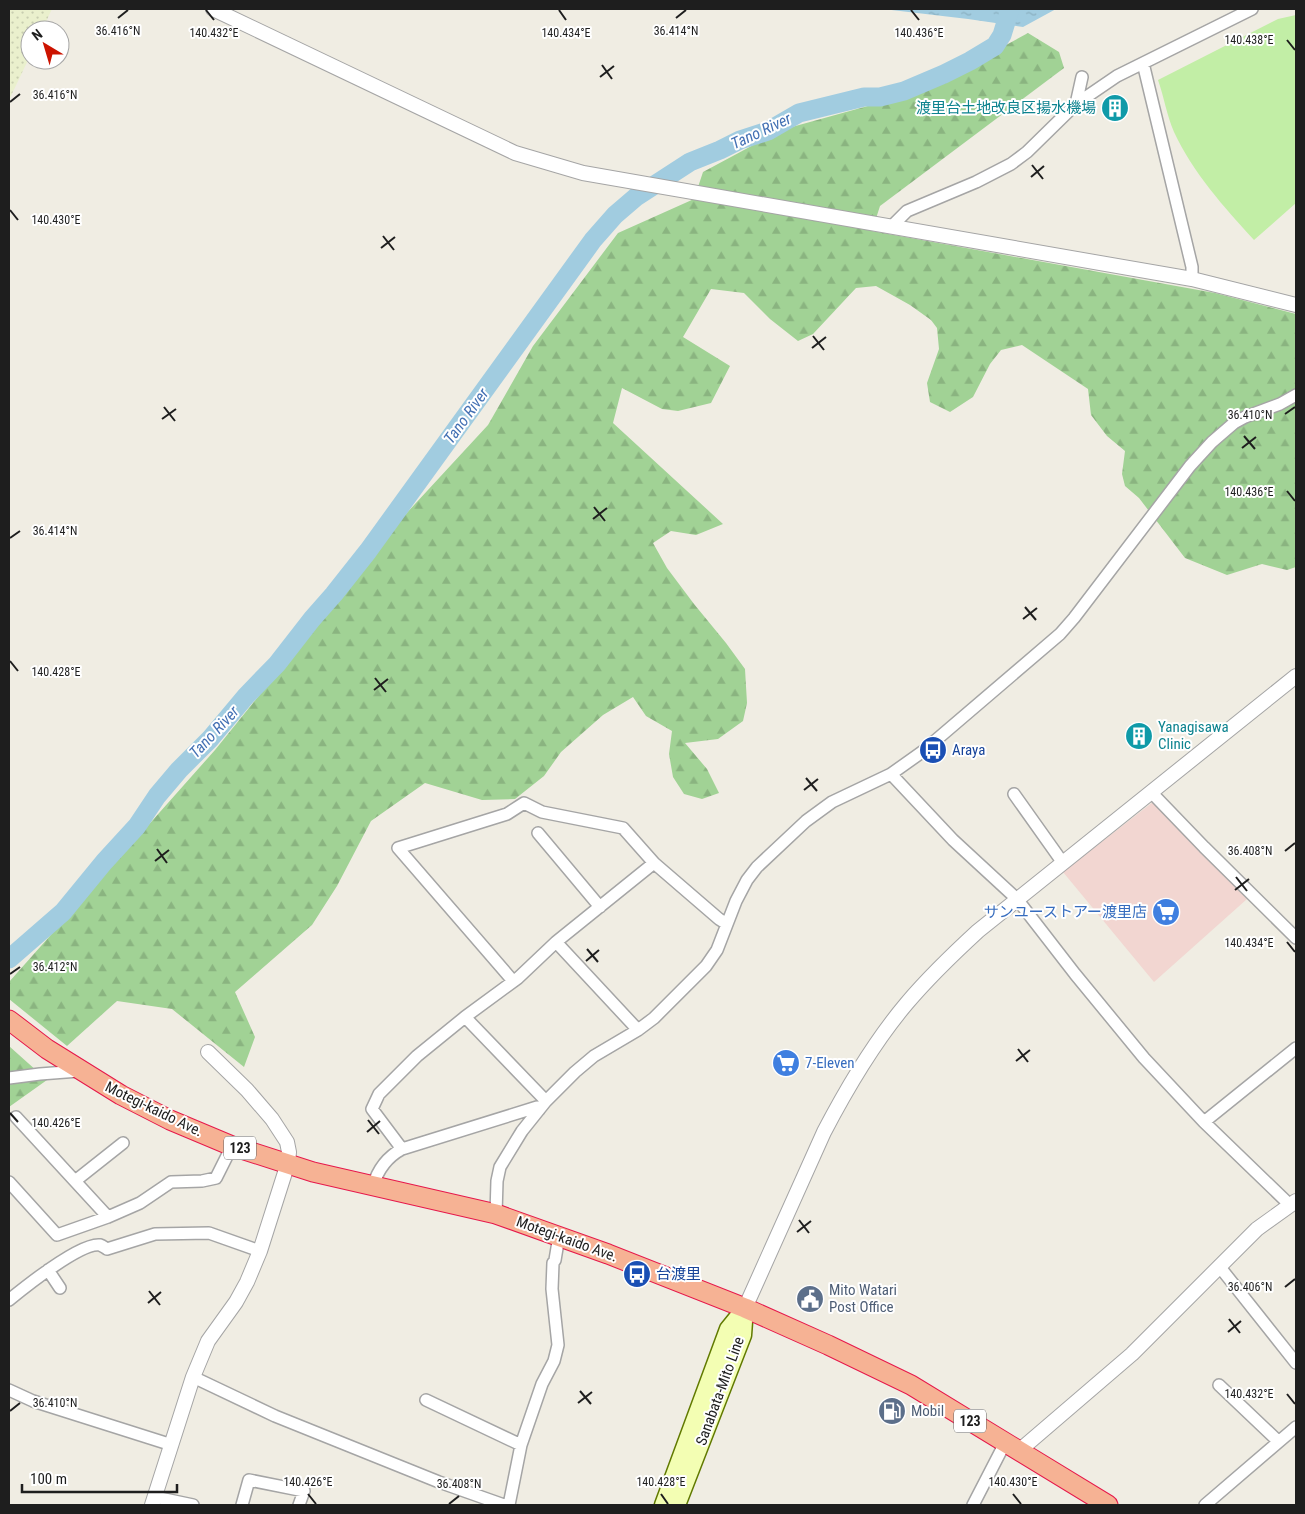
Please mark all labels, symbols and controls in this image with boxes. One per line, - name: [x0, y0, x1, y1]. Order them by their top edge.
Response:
- north arrow: [20, 20, 70, 70]
- text: 36.416°N: [96, 24, 140, 38]
- text: 36.414°N: [654, 24, 698, 38]
- text: N: [29, 26, 45, 44]
- text: 140.432°E: [189, 26, 239, 40]
- text: 140.434°E: [541, 26, 591, 40]
- text: 140.436°E: [894, 26, 944, 40]
- text: 140.438°E: [1224, 33, 1274, 47]
- text: 36.416°N: [33, 88, 77, 102]
- building icon: 渡里台土地改良区揚水機場: [1100, 93, 1130, 123]
- place label: 渡里台土地改良区揚水機場: [916, 99, 1096, 117]
- water label: Tano River: [728, 108, 795, 153]
- text: 140.430°E: [31, 213, 81, 227]
- water label: Tano River: [440, 384, 493, 447]
- text: 36.410°N: [1228, 408, 1272, 422]
- text: 140.436°E: [1224, 485, 1274, 499]
- text: 36.414°N: [33, 524, 77, 538]
- text: 140.428°E: [31, 665, 81, 679]
- water label: Tano River: [185, 701, 244, 762]
- place label: Yanagisawa Clinic: [1158, 718, 1229, 753]
- building icon: Yanagisawa Clinic: [1124, 721, 1154, 751]
- bus stop icon: Araya: [918, 735, 948, 765]
- place label: Araya: [952, 741, 985, 759]
- text: 36.408°N: [1228, 844, 1272, 858]
- supermarket icon: サンユーストアー渡里店: [1151, 897, 1181, 927]
- place label: サンユーストアー渡里店: [984, 903, 1147, 921]
- text: 140.434°E: [1224, 936, 1274, 950]
- text: 36.412°N: [33, 960, 77, 974]
- supermarket icon: 7-Eleven: [771, 1048, 801, 1078]
- place label: 7-Eleven: [805, 1054, 855, 1072]
- street label: Motegi-kaido Ave.: [102, 1078, 206, 1140]
- text: 140.426°E: [31, 1116, 81, 1130]
- road number: 123: [224, 1136, 256, 1160]
- street label: Motegi-kaido Ave.: [514, 1212, 620, 1266]
- bus stop icon: 台渡里: [622, 1259, 652, 1289]
- place label: 台渡里: [656, 1265, 701, 1283]
- text: 36.406°N: [1228, 1280, 1272, 1294]
- place label: Mito Watari Post Office: [829, 1281, 897, 1316]
- public building icon: Mito Watari Post Office: [795, 1284, 825, 1314]
- street label: Sanabata-Mito Line: [692, 1334, 748, 1448]
- text: 140.432°E: [1224, 1387, 1274, 1401]
- text: 36.410°N: [33, 1396, 77, 1410]
- fuel station icon: Mobil: [877, 1396, 907, 1426]
- place label: Mobil: [911, 1402, 944, 1420]
- road number: 123: [954, 1410, 986, 1432]
- scale bar: [22, 1462, 178, 1494]
- text: 100 m: [30, 1470, 67, 1488]
- text: 140.426°E: [283, 1475, 333, 1489]
- text: 140.428°E: [636, 1475, 686, 1489]
- text: 140.430°E: [988, 1475, 1038, 1489]
- text: 36.408°N: [437, 1477, 481, 1491]

